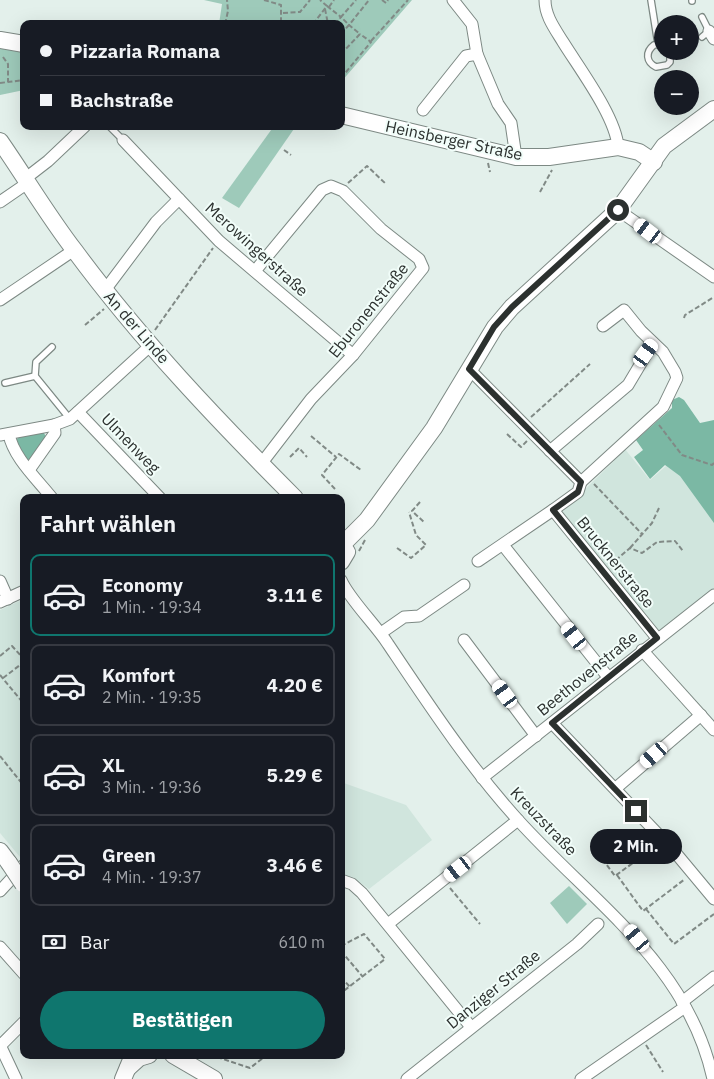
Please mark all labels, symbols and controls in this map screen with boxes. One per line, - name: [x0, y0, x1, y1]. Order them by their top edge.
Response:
- map controls: [654, 15, 699, 115]
- button: +: [654, 15, 699, 60]
- text: Pizzaria Romana: [70, 39, 220, 63]
- button: −: [654, 70, 699, 115]
- text: Bachstraße: [70, 88, 173, 112]
- street label: Heinsberger Straße: [384, 116, 525, 164]
- street label: Merowingerstraße: [201, 198, 313, 301]
- route start: [607, 199, 629, 221]
- car: [631, 216, 664, 246]
- street label: Eburonenstraße: [324, 258, 412, 361]
- street label: An der Linde: [100, 286, 174, 368]
- car: [631, 336, 660, 370]
- street label: Ulmenweg: [97, 409, 165, 478]
- text: Fahrt wählen: [40, 509, 176, 538]
- street label: Brucknerstraße: [573, 512, 659, 612]
- icon: car: [42, 573, 87, 618]
- text: Economy: [102, 573, 183, 597]
- text: 3.11 €: [267, 583, 323, 607]
- text: 1 Min. · 19:34: [102, 597, 202, 617]
- car: [558, 620, 589, 652]
- street label: Beethovenstraße: [533, 626, 642, 720]
- icon: car: [42, 663, 87, 708]
- text: Komfort: [102, 663, 175, 687]
- text: 4.20 €: [267, 673, 323, 697]
- car: [490, 677, 519, 711]
- text: 2 Min. · 19:35: [102, 687, 202, 707]
- car: [637, 739, 670, 771]
- icon: car: [42, 753, 87, 798]
- text: XL: [102, 753, 125, 777]
- text: 5.29 €: [267, 763, 323, 787]
- text: 3 Min. · 19:36: [102, 777, 202, 797]
- street label: Kreuzstraße: [506, 782, 582, 860]
- route end: [625, 800, 647, 822]
- callout: 2 Min.: [590, 828, 682, 864]
- text: 2 Min.: [613, 836, 659, 856]
- icon: car: [42, 843, 87, 888]
- text: Green: [102, 843, 156, 867]
- text: 3.46 €: [267, 853, 323, 877]
- car: [441, 854, 474, 884]
- text: 4 Min. · 19:37: [102, 867, 202, 887]
- car: [621, 922, 652, 954]
- icon: cash: [40, 928, 68, 956]
- text: Bar: [80, 930, 110, 954]
- text: 610 m: [278, 932, 325, 952]
- street label: Danziger Straße: [442, 945, 544, 1033]
- button: Bestätigen: [40, 991, 325, 1049]

